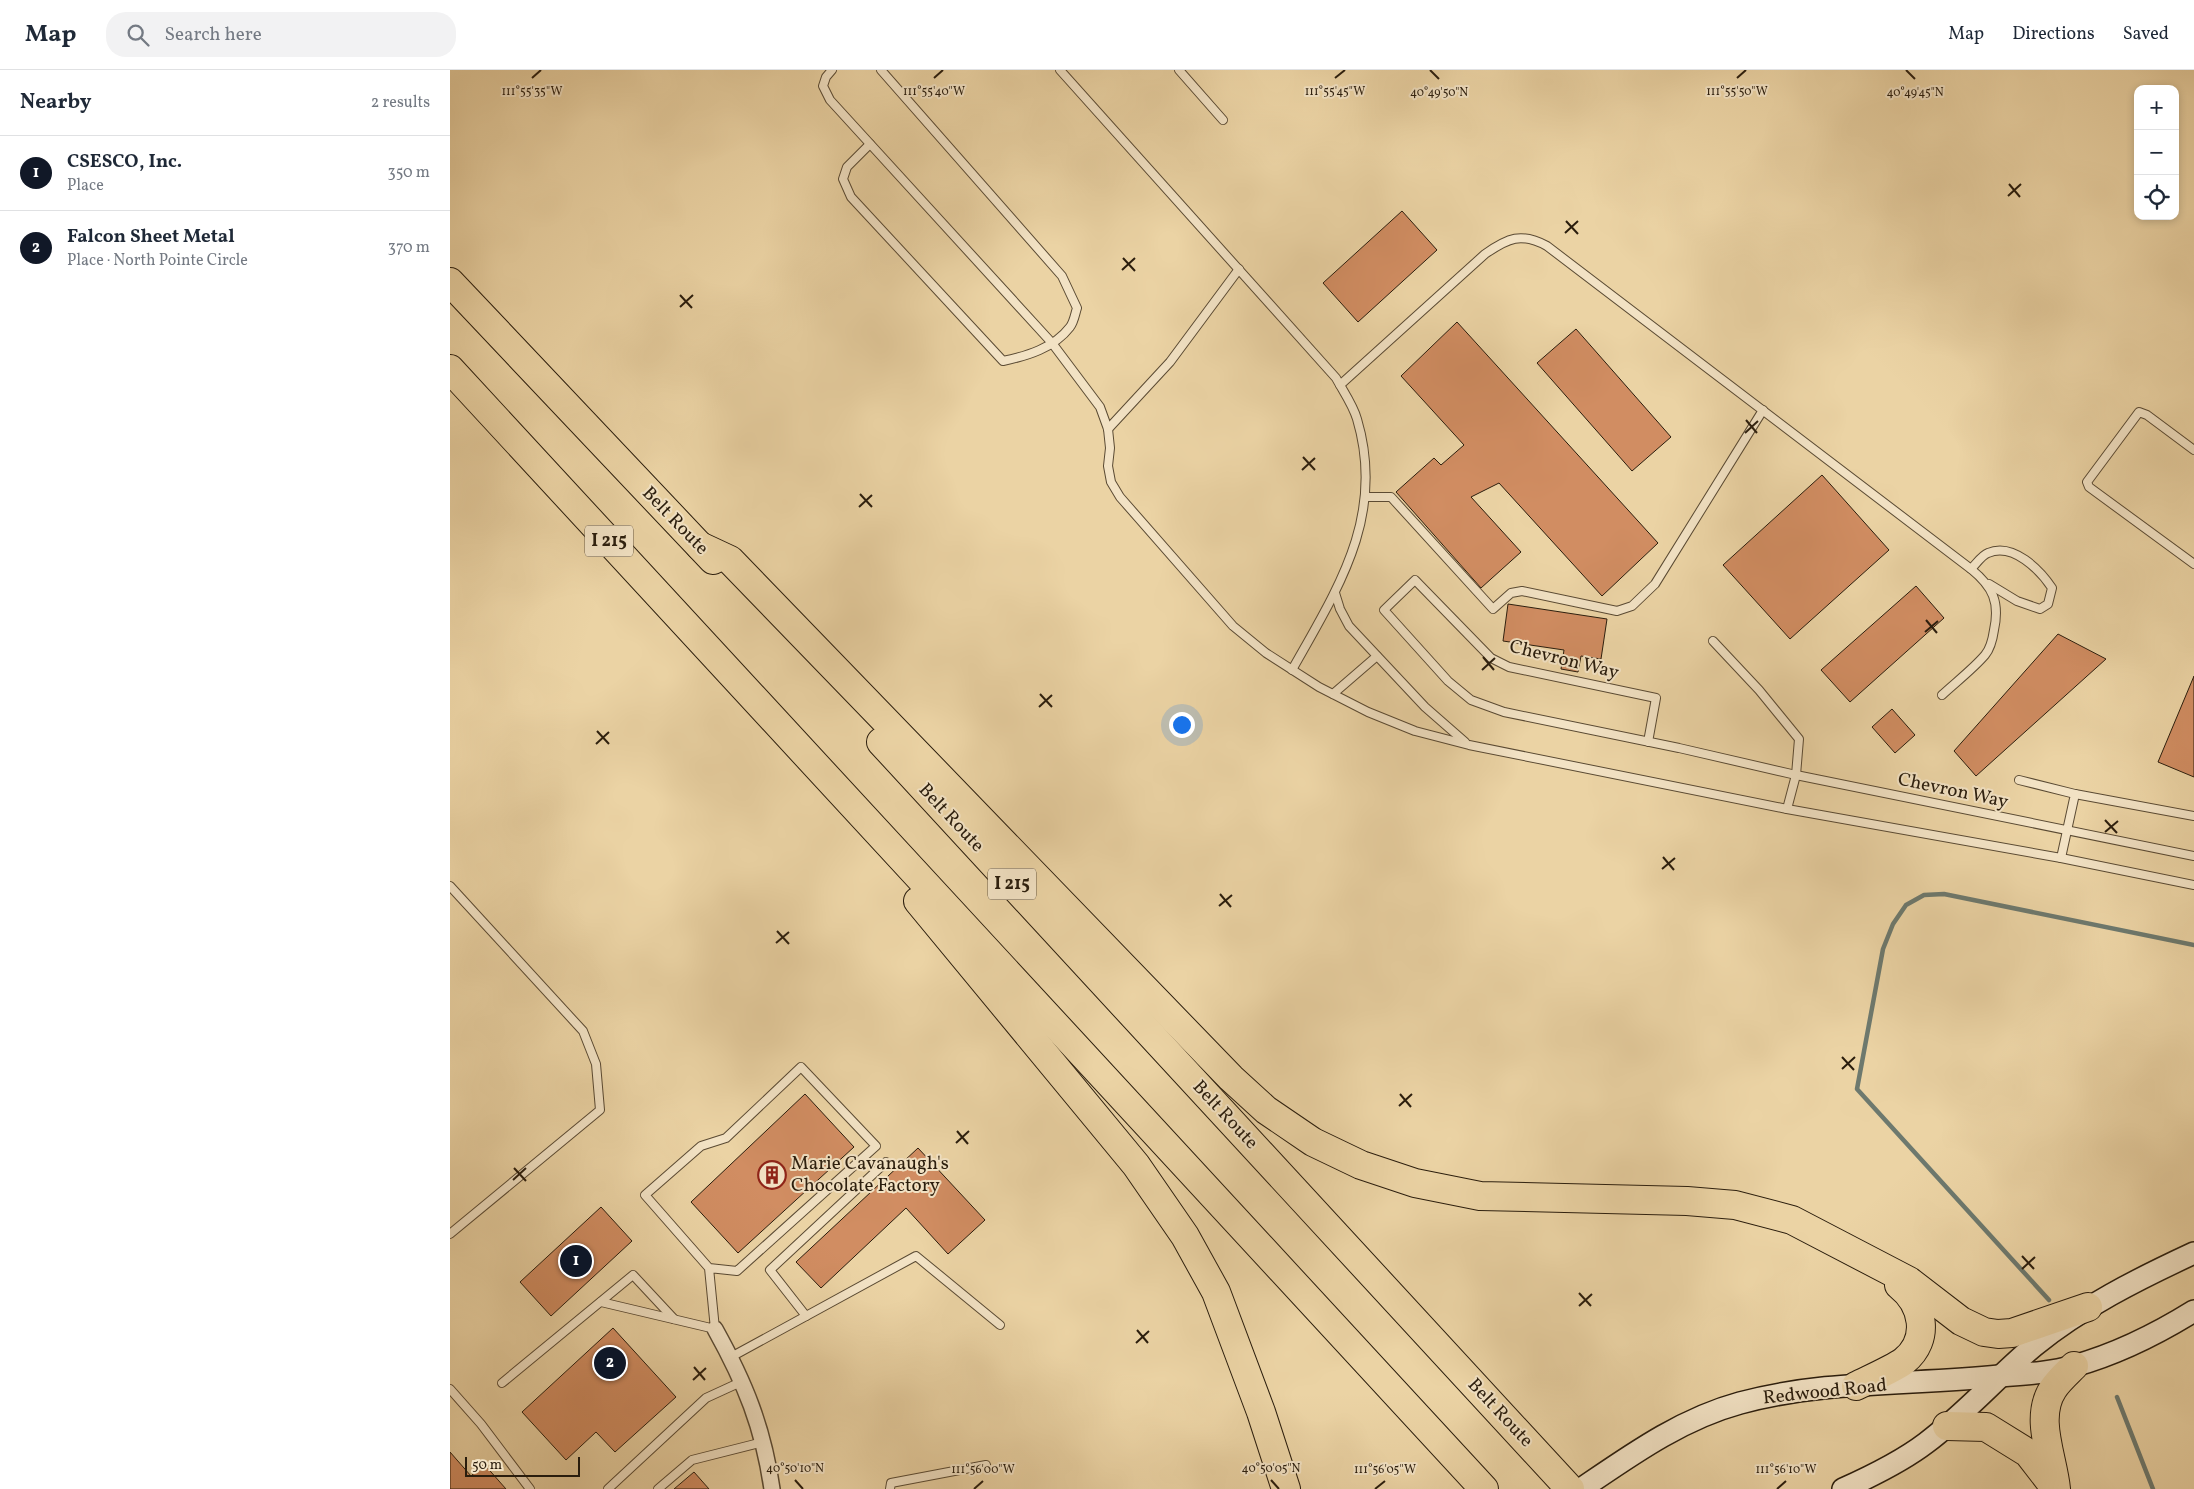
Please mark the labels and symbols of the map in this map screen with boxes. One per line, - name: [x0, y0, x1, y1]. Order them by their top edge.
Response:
- text: 111°55'35"W: [501, 84, 563, 100]
- text: 111°55'40"W: [903, 84, 965, 100]
- text: 111°55'45"W: [1305, 84, 1365, 100]
- text: 111°55'50"W: [1706, 84, 1768, 100]
- text: 40°49'50"N: [1410, 85, 1468, 101]
- text: 40°49'45"N: [1886, 85, 1944, 101]
- street label: Belt Route: [636, 481, 714, 561]
- road number: I 215: [585, 526, 633, 556]
- street label: Chevron Way: [1506, 634, 1622, 686]
- your location: [1169, 712, 1195, 738]
- street label: Chevron Way: [1895, 767, 2011, 815]
- street label: Belt Route: [912, 778, 990, 858]
- road number: I 215: [988, 869, 1036, 900]
- street label: Belt Route: [1186, 1075, 1264, 1155]
- place label: Marie Cavanaugh's Chocolate Factory: [791, 1151, 949, 1199]
- building icon: Marie Cavanaugh's Chocolate Factory: [757, 1160, 787, 1190]
- pin: 1: [560, 1242, 592, 1280]
- pin: 2: [594, 1344, 626, 1382]
- street label: Belt Route: [1461, 1373, 1539, 1453]
- street label: Redwood Road: [1762, 1373, 1888, 1411]
- scale bar: [465, 1454, 580, 1477]
- text: 40°50'10"N: [766, 1461, 824, 1477]
- text: 40°50'05"N: [1242, 1461, 1301, 1477]
- text: 111°56'00"W: [951, 1462, 1015, 1478]
- text: 111°56'05"W: [1354, 1462, 1416, 1478]
- text: 111°56'10"W: [1755, 1462, 1817, 1478]

